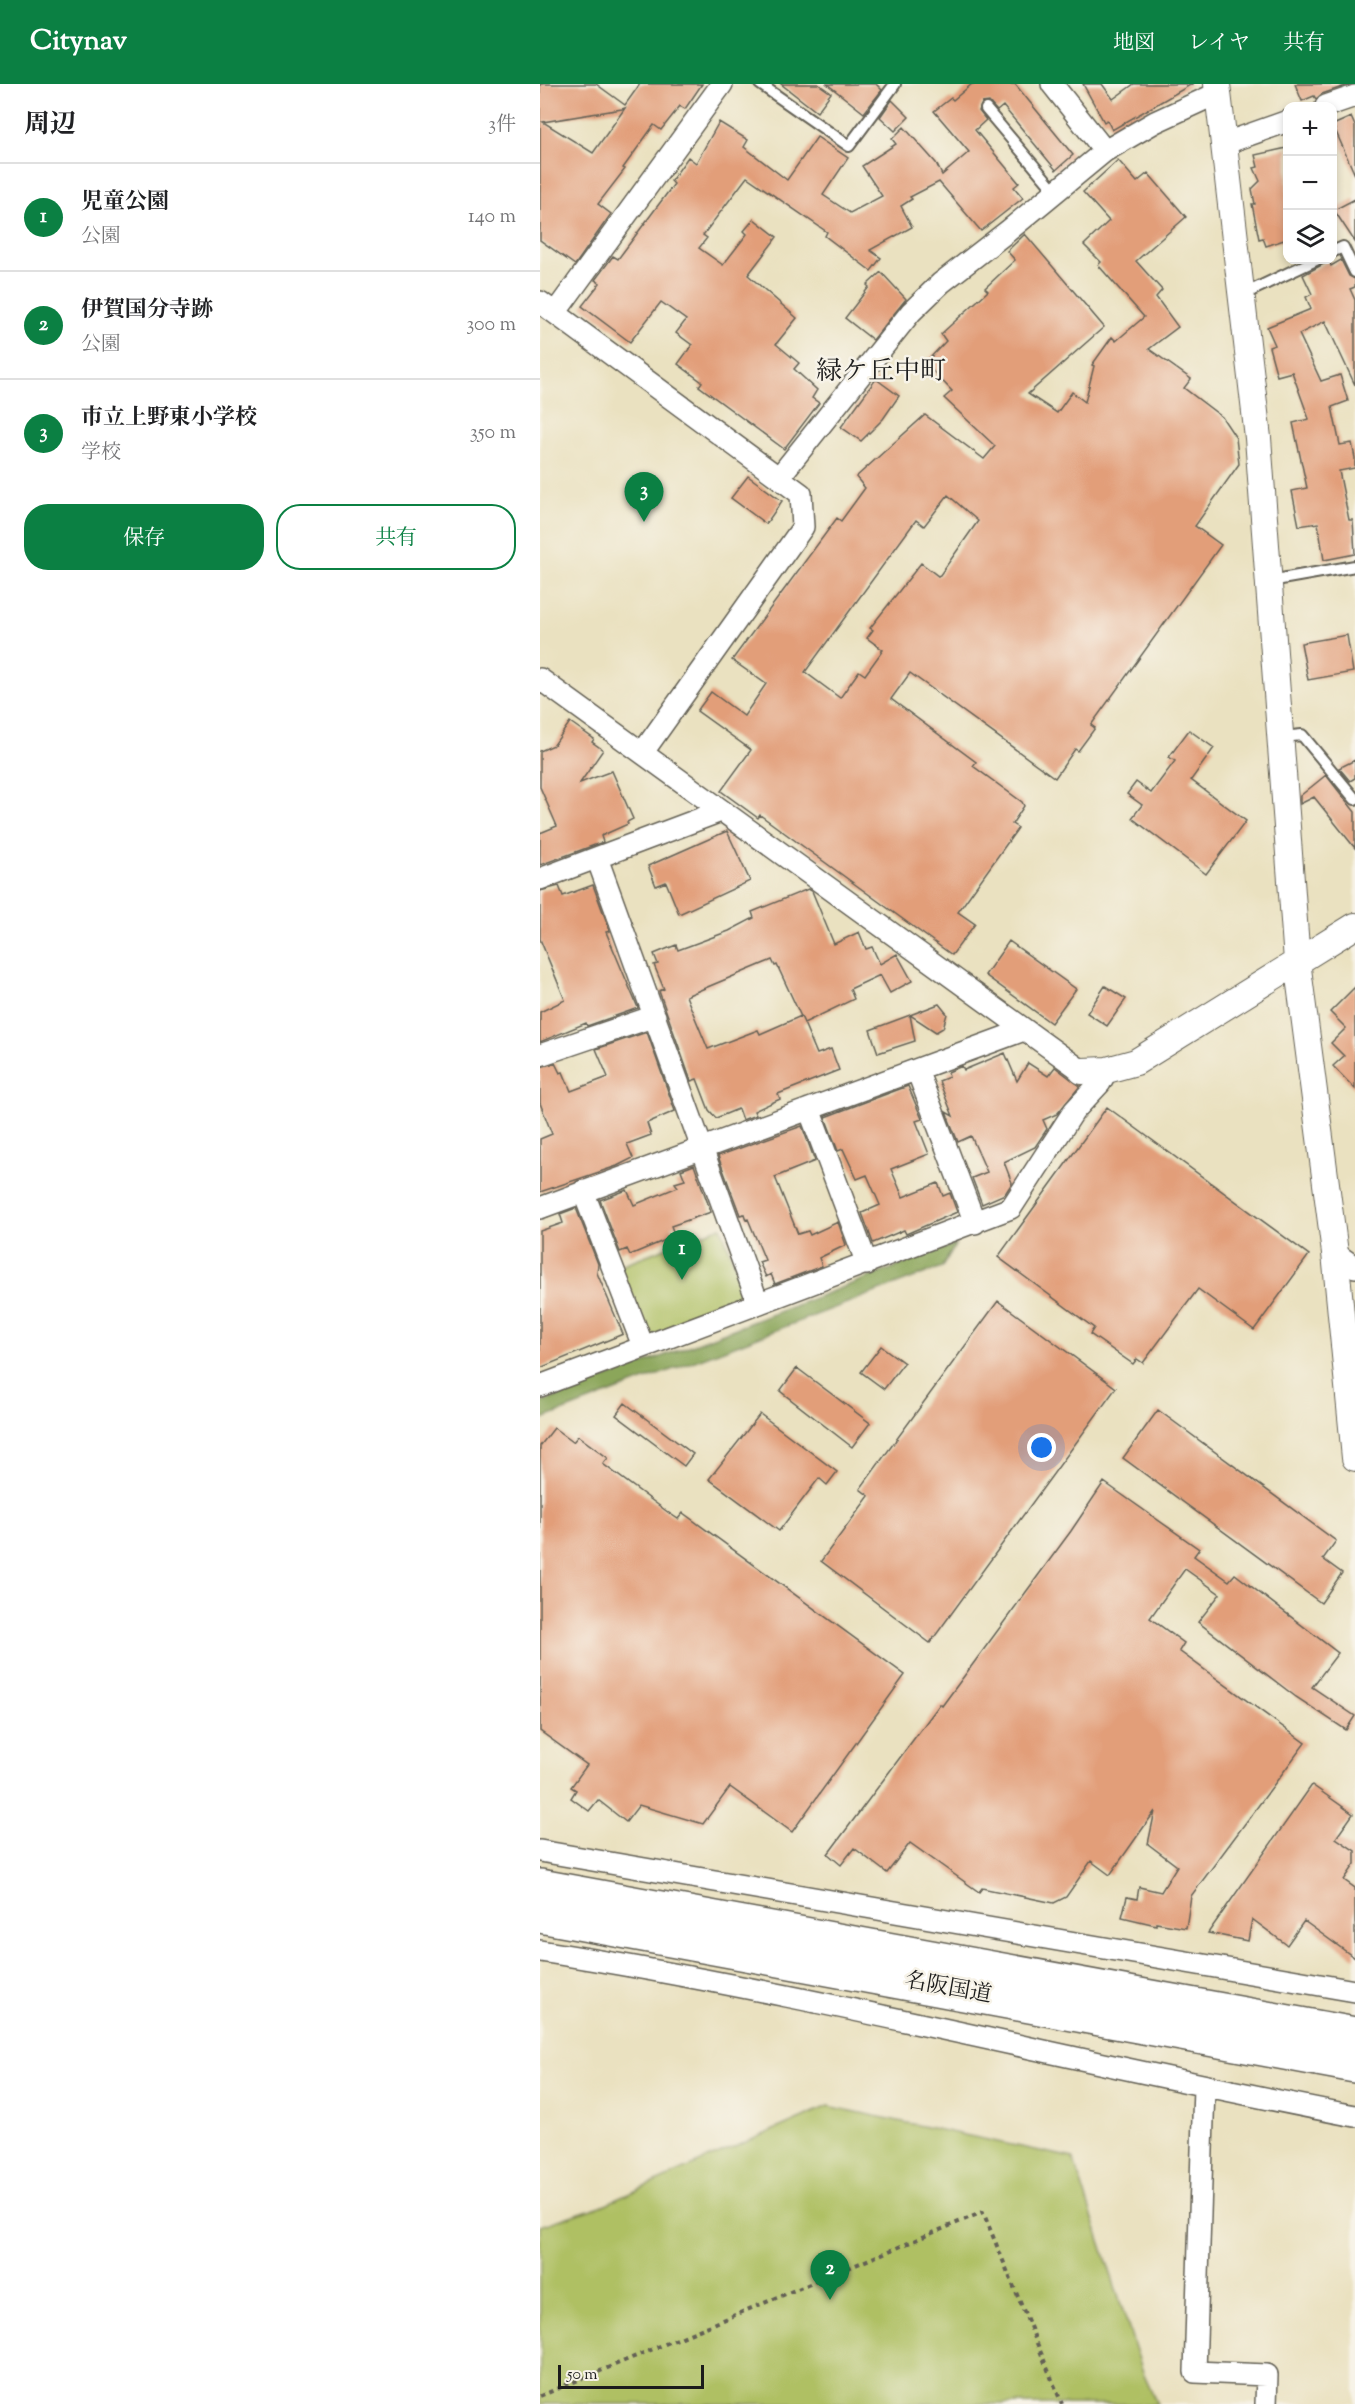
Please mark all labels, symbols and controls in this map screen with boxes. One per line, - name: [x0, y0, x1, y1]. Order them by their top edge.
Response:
- text: Citynav: [30, 22, 127, 62]
- text: 地図: [1113, 29, 1155, 59]
- text: レイヤ: [1188, 29, 1250, 59]
- text: 共有: [1283, 29, 1325, 59]
- map controls: [1283, 102, 1337, 264]
- button: +: [1283, 102, 1337, 156]
- text: 周辺: [24, 107, 76, 144]
- text: 3件: [488, 111, 516, 140]
- button: −: [1283, 156, 1337, 210]
- text: 児童公園: [81, 187, 169, 219]
- text: 1: [40, 203, 47, 232]
- text: 140 m: [468, 203, 516, 232]
- button: layers: [1283, 210, 1337, 264]
- text: 公園: [81, 223, 121, 252]
- text: 伊賀国分寺跡: [81, 295, 213, 327]
- text: 2: [39, 311, 48, 340]
- text: 300 m: [466, 311, 516, 340]
- text: 公園: [81, 331, 121, 360]
- district label: 緑ケ丘中町: [816, 354, 946, 391]
- text: 市立上野東小学校: [81, 403, 257, 435]
- text: 3: [39, 419, 48, 448]
- text: 350 m: [470, 419, 516, 448]
- text: 学校: [81, 439, 121, 468]
- pin: 3: [624, 472, 664, 522]
- button: 保存: [24, 504, 264, 570]
- button: 共有: [276, 504, 516, 570]
- pin: 1: [662, 1230, 702, 1280]
- your location: [1027, 1433, 1056, 1462]
- street label: 名阪国道: [902, 1966, 994, 2012]
- pin: 2: [810, 2250, 850, 2300]
- scale bar: [558, 2362, 704, 2390]
- text: 50 m: [567, 2364, 598, 2387]

